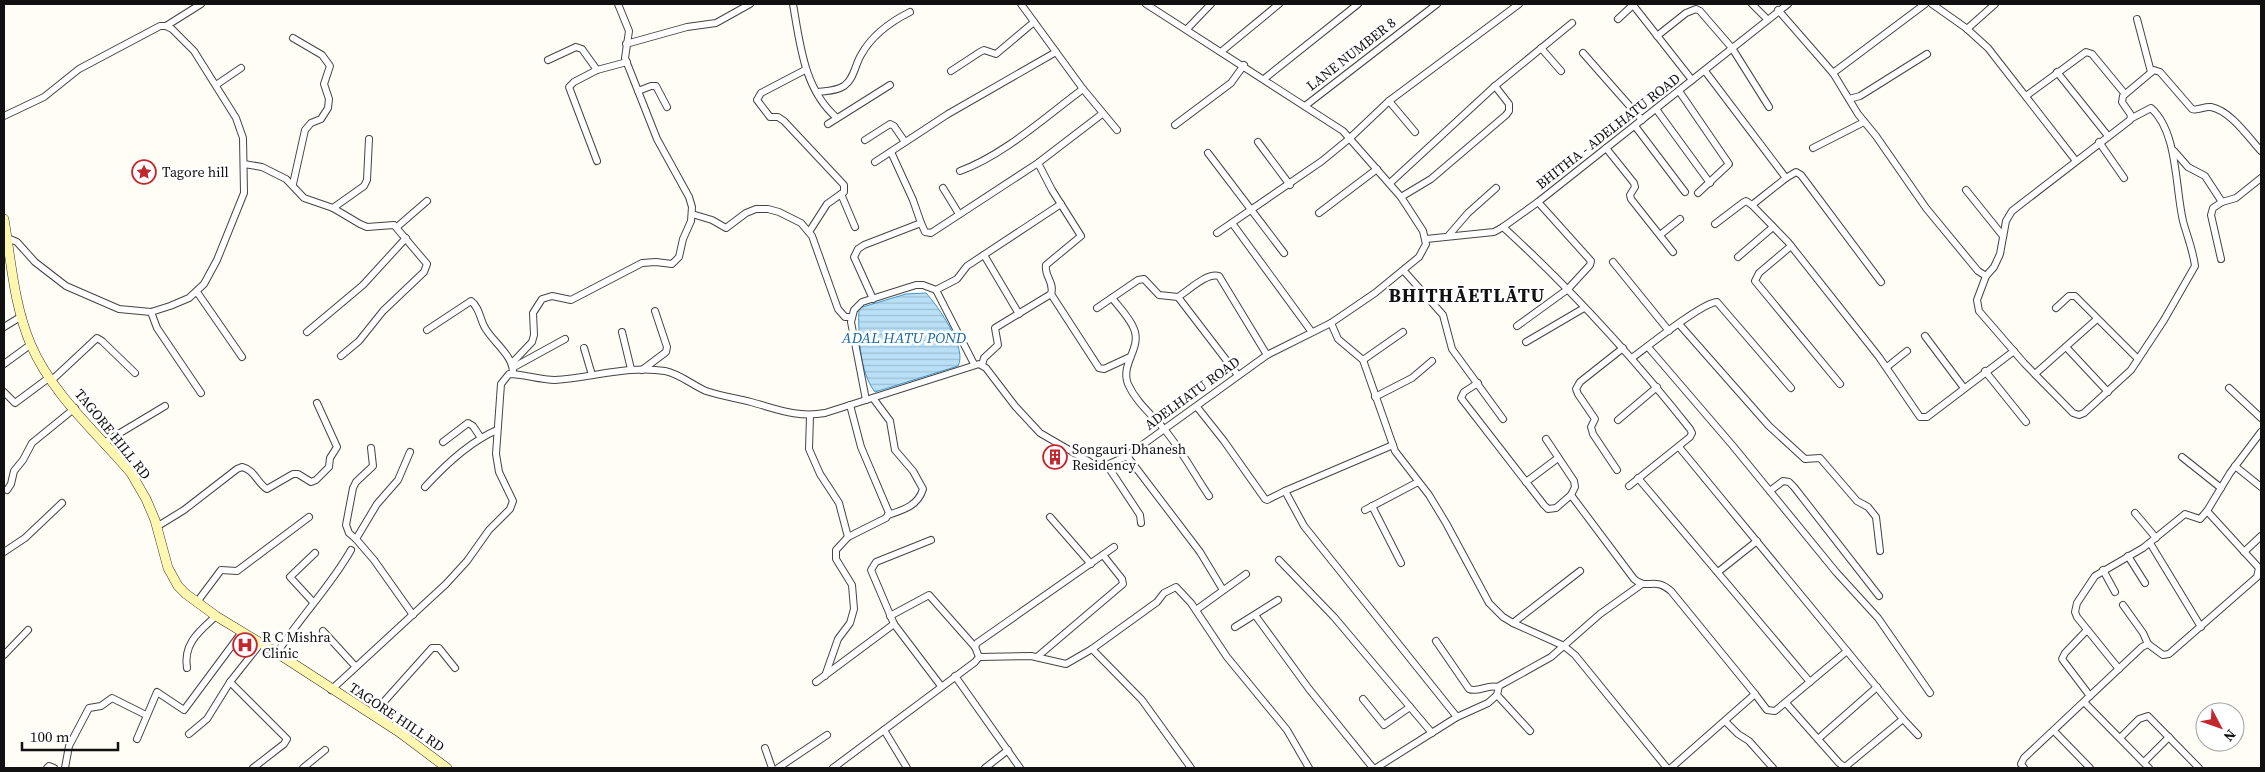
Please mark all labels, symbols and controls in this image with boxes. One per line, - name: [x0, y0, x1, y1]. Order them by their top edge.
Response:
- street label: LANE NUMBER 8: [1302, 13, 1400, 95]
- street label: BHITHA - ADELHATU ROAD: [1532, 68, 1684, 194]
- place icon: Tagore hill: [131, 159, 157, 185]
- place label: Tagore hill: [162, 162, 229, 182]
- district label: BHITHĀETLĀTU: [1389, 282, 1545, 308]
- water label: ADAL HATU POND: [841, 327, 966, 348]
- street label: ADELHATU ROAD: [1140, 351, 1244, 435]
- street label: TAGORE HILL RD: [70, 384, 156, 484]
- place label: Songauri Dhanesh Residency: [1072, 439, 1186, 475]
- building icon: Songauri Dhanesh Residency: [1042, 444, 1068, 470]
- place label: R C Mishra Clinic: [262, 627, 331, 663]
- hospital icon: R C Mishra Clinic: [232, 632, 258, 658]
- street label: TAGORE HILL RD: [345, 678, 449, 756]
- north arrow: [2195, 702, 2245, 752]
- scale bar: [22, 720, 119, 752]
- text: N: [2219, 725, 2241, 746]
- text: 100 m: [30, 726, 70, 747]

